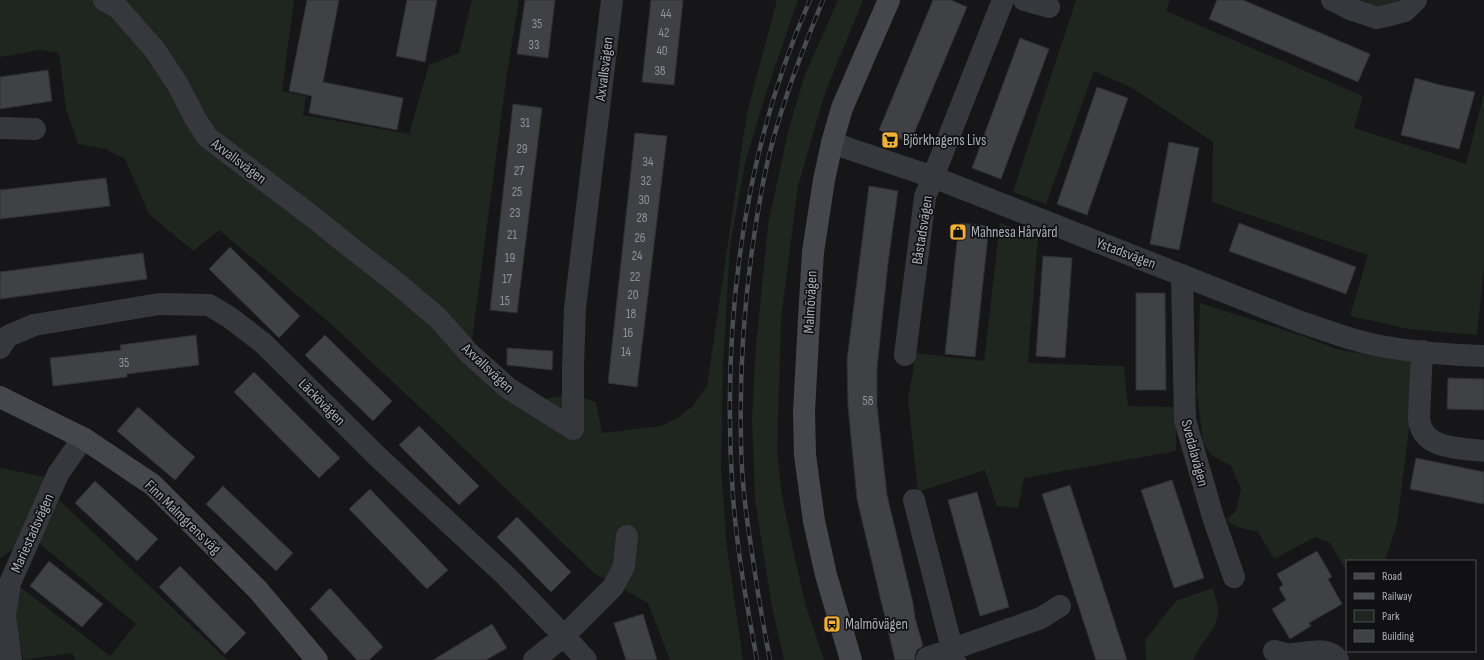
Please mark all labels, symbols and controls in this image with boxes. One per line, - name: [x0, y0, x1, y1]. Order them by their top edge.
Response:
- house number: 44: [661, 6, 672, 22]
- house number: 35: [532, 16, 542, 32]
- house number: 42: [659, 25, 669, 41]
- street label: Axvallsvägen: [591, 36, 618, 103]
- house number: 33: [529, 37, 539, 53]
- house number: 40: [656, 43, 668, 59]
- house number: 38: [654, 63, 666, 79]
- house number: 31: [520, 115, 530, 131]
- supermarket icon: Björkhagens Livs: [880, 130, 900, 150]
- place label: Björkhagens Livs: [903, 131, 987, 150]
- street label: Axvallsvägen: [207, 134, 270, 188]
- house number: 29: [516, 141, 528, 157]
- house number: 34: [643, 154, 654, 170]
- house number: 27: [514, 163, 525, 179]
- house number: 32: [641, 173, 651, 189]
- house number: 25: [512, 184, 522, 200]
- house number: 30: [638, 192, 650, 208]
- street label: Båstadsvägen: [908, 194, 937, 266]
- house number: 23: [510, 205, 520, 221]
- house number: 28: [636, 210, 648, 226]
- shop icon: Mahnesa Hårvård: [948, 222, 968, 242]
- place label: Mahnesa Hårvård: [971, 223, 1058, 242]
- house number: 21: [507, 227, 517, 243]
- house number: 26: [634, 230, 646, 246]
- street label: Ystadsvägen: [1093, 233, 1159, 274]
- house number: 24: [632, 248, 643, 264]
- house number: 19: [505, 250, 515, 266]
- house number: 22: [630, 269, 640, 285]
- street label: Malmövägen: [799, 270, 822, 334]
- house number: 17: [502, 271, 513, 287]
- house number: 20: [627, 287, 639, 303]
- house number: 15: [500, 293, 510, 309]
- house number: 18: [626, 306, 636, 322]
- house number: 16: [623, 325, 633, 341]
- street label: Axvallsvägen: [457, 339, 518, 397]
- house number: 14: [621, 344, 632, 360]
- house number: 35: [119, 355, 129, 371]
- street label: Läckövägen: [294, 375, 349, 430]
- house number: 58: [863, 393, 874, 409]
- street label: Svedalavägen: [1177, 418, 1213, 489]
- street label: Finn Malmgrens väg: [141, 476, 225, 558]
- street label: Mariestadsvägen: [7, 491, 58, 576]
- legend: [1346, 560, 1476, 652]
- text: Road: [1382, 569, 1402, 584]
- text: Railway: [1382, 589, 1413, 604]
- text: Park: [1382, 609, 1400, 624]
- bus stop icon: Malmövägen: [822, 614, 842, 634]
- place label: Malmövägen: [845, 615, 908, 634]
- text: Building: [1382, 629, 1414, 644]

